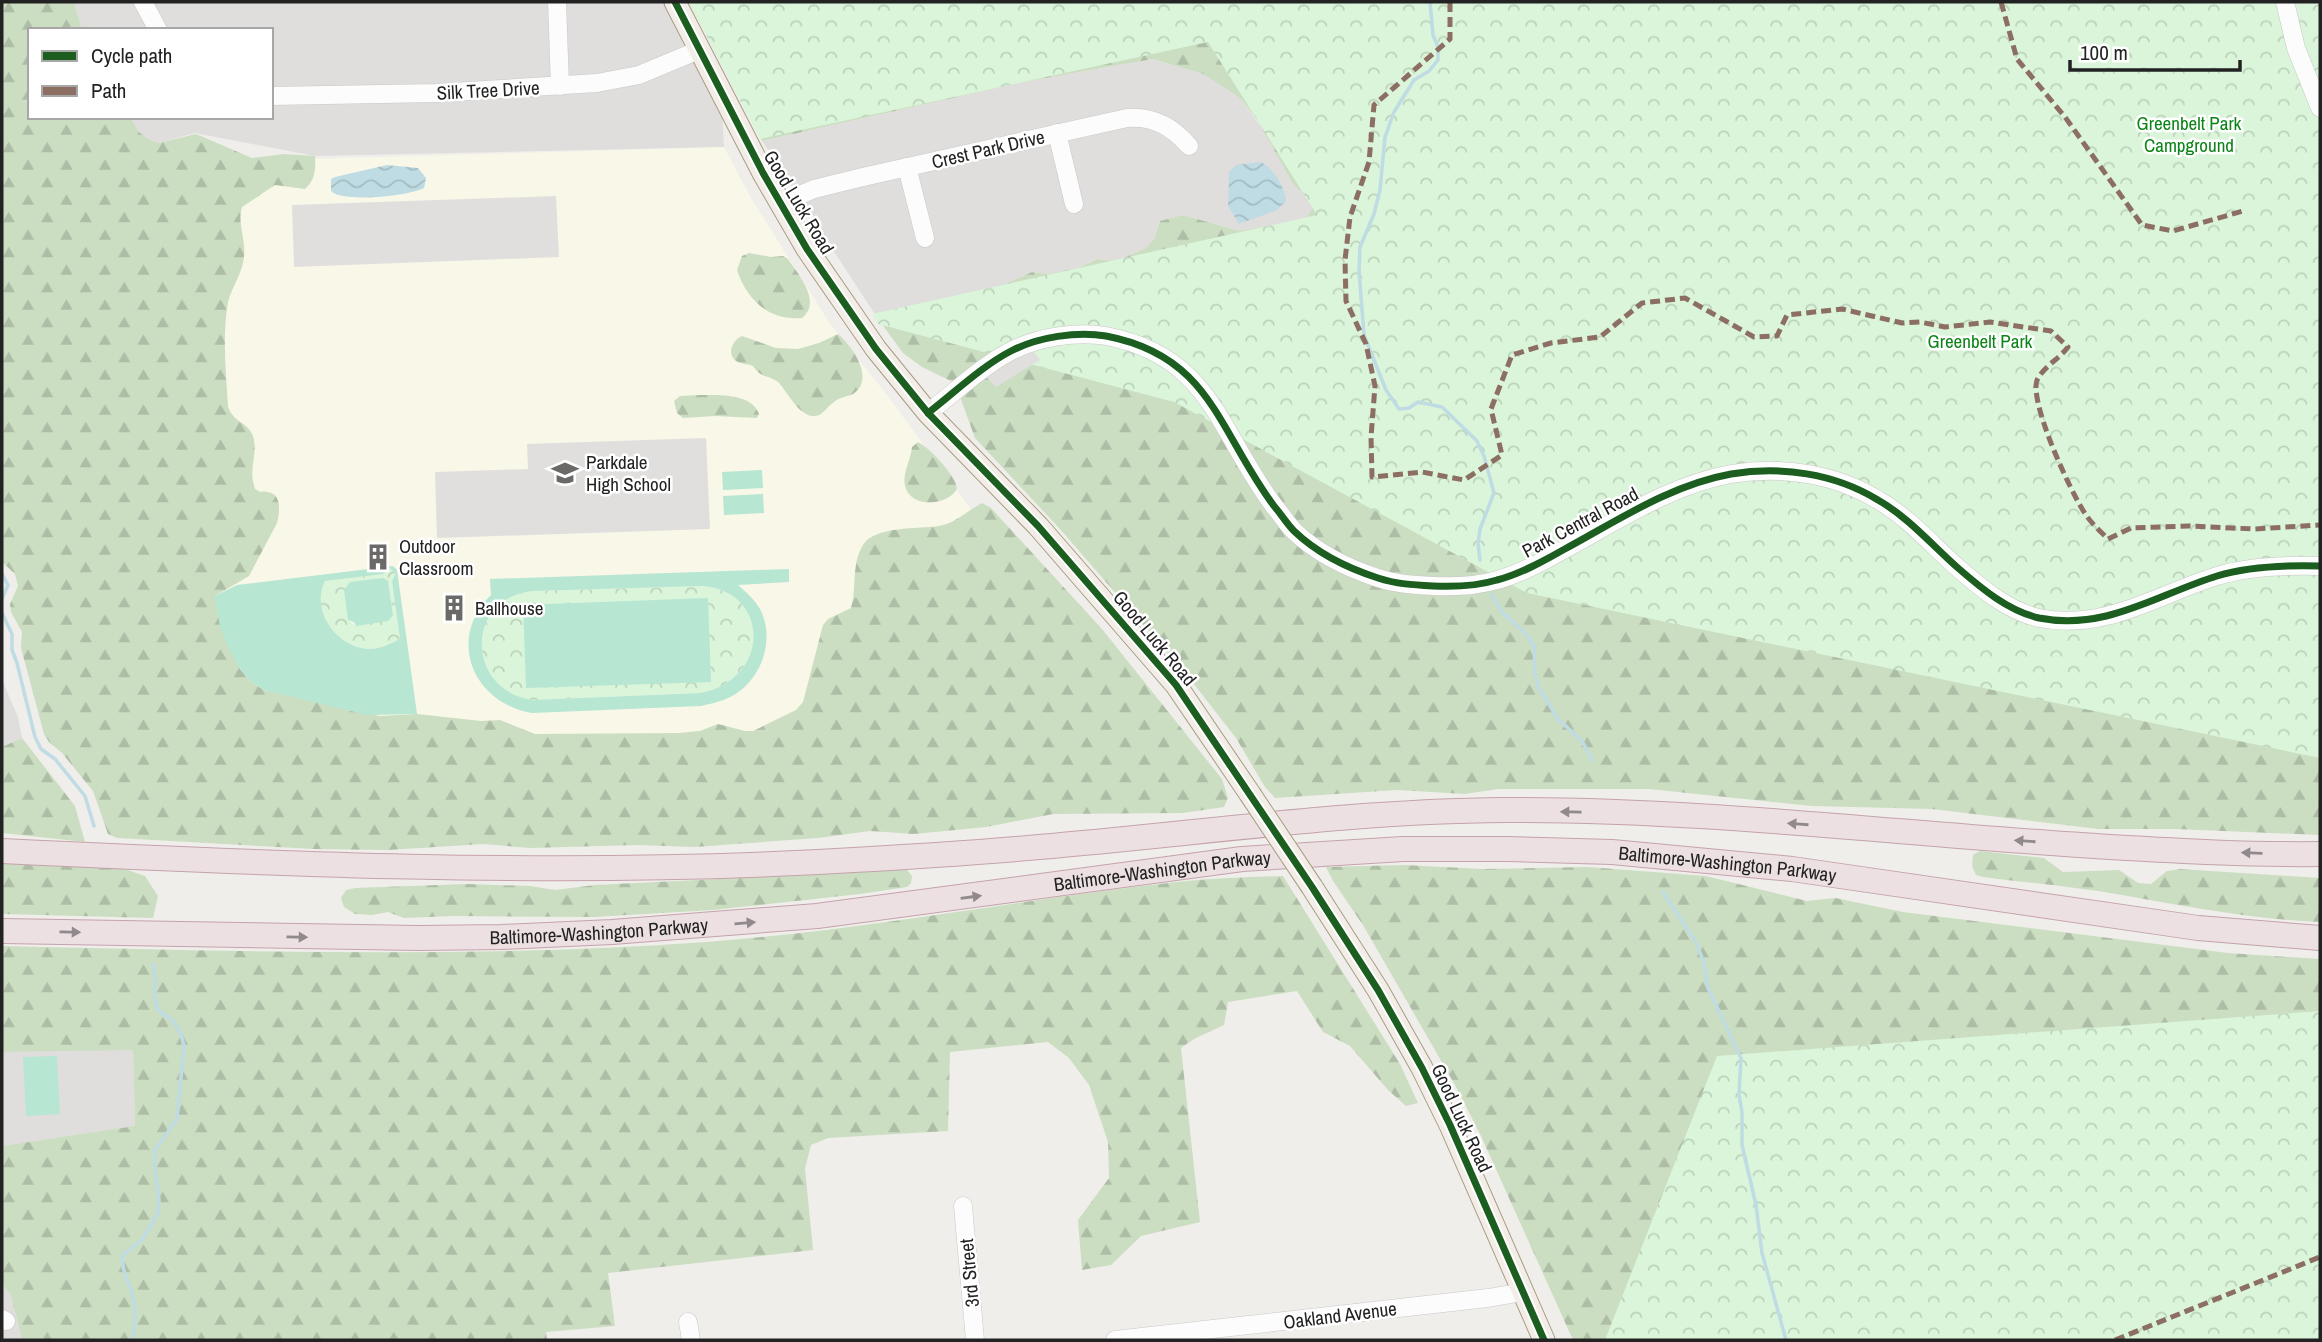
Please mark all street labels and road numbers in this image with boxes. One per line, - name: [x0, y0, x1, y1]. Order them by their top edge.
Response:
- street label: Silk Tree Drive: [436, 74, 540, 106]
- street label: Crest Park Drive: [929, 123, 1047, 175]
- street label: Good Luck Road: [758, 145, 840, 259]
- street label: Park Central Road: [1517, 480, 1643, 564]
- street label: Good Luck Road: [1107, 585, 1203, 691]
- street label: Baltimore-Washington Parkway: [1617, 840, 1838, 888]
- street label: Baltimore-Washington Parkway: [1052, 844, 1272, 897]
- street label: Baltimore-Washington Parkway: [489, 912, 709, 950]
- street label: Good Luck Road: [1426, 1060, 1498, 1176]
- street label: 3rd Street: [953, 1237, 985, 1308]
- street label: Oakland Avenue: [1282, 1295, 1398, 1335]

